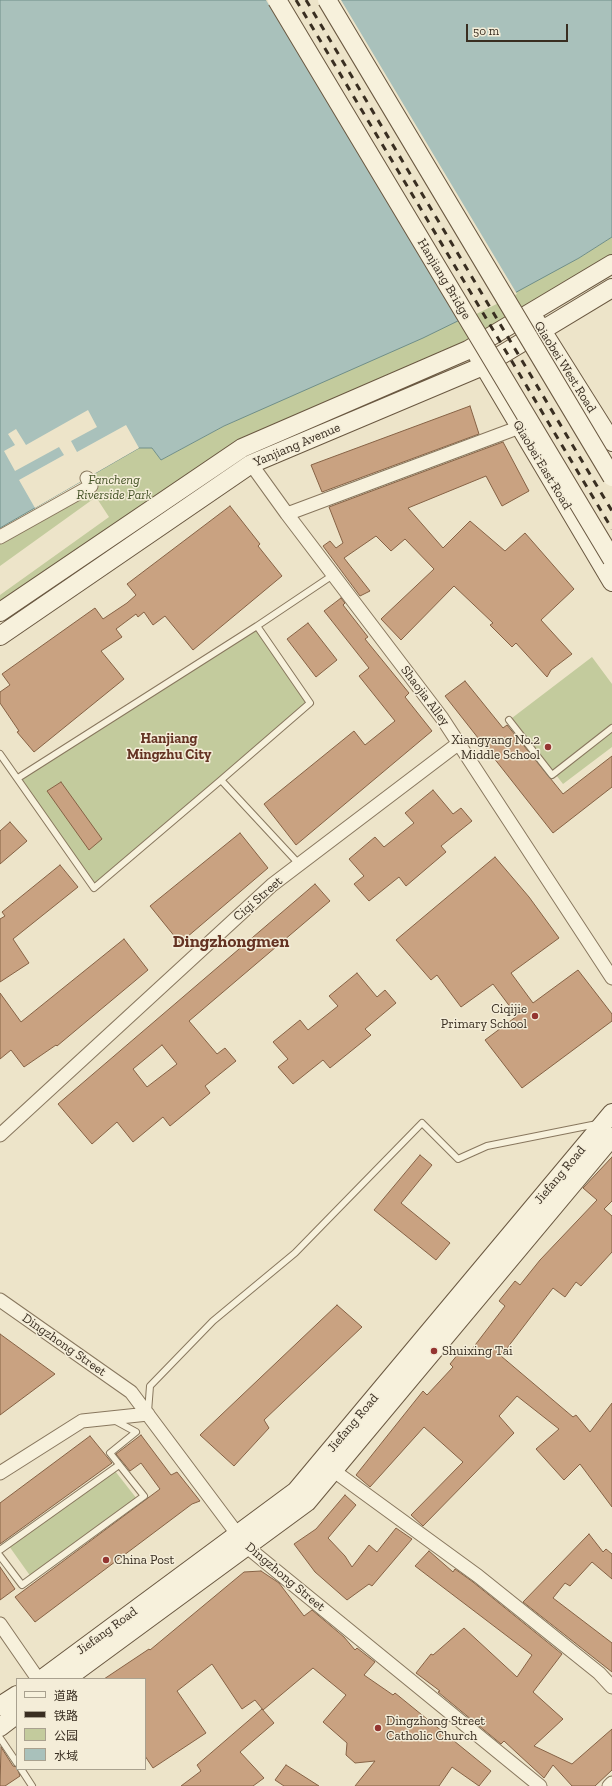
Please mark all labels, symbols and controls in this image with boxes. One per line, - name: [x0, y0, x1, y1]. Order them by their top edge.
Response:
- scale bar: [468, 16, 570, 42]
- text: 50 m: [473, 24, 499, 38]
- street label: Hanjiang Bridge: [414, 236, 474, 322]
- street label: Qiaobei West Road: [531, 318, 599, 416]
- street label: Qiaobei East Road: [509, 418, 575, 512]
- street label: Yanjiang Avenue: [251, 420, 343, 470]
- park label: Fancheng Riverside Park: [76, 472, 152, 503]
- street label: Shaojia Alley: [397, 663, 453, 729]
- district label: Hanjiang Mingzhu City: [127, 731, 211, 764]
- place label: Xiangyang No.2 Middle School: [452, 732, 540, 763]
- marker: Xiangyang No.2 Middle School: [543, 742, 553, 752]
- street label: Ciqi Street: [230, 873, 286, 925]
- district label: Dingzhongmen: [173, 932, 289, 952]
- place label: Ciqijie Primary School: [441, 1001, 527, 1032]
- marker: Ciqijie Primary School: [530, 1011, 540, 1021]
- street label: Jiefang Road: [531, 1143, 589, 1207]
- street label: Dingzhong Street: [19, 1310, 109, 1380]
- place label: Shuixing Tai: [442, 1343, 513, 1359]
- marker: Shuixing Tai: [429, 1346, 439, 1356]
- street label: Jiefang Road: [324, 1391, 382, 1455]
- street label: Dingzhong Street: [242, 1539, 328, 1615]
- place label: China Post: [114, 1552, 174, 1568]
- marker: China Post: [101, 1555, 111, 1565]
- street label: Jiefang Road: [74, 1604, 140, 1658]
- legend: [16, 1678, 146, 1770]
- text: 道路: [54, 1689, 78, 1703]
- text: 铁路: [54, 1709, 78, 1723]
- place label: Dingzhong Street Catholic Church: [386, 1713, 485, 1744]
- marker: Dingzhong Street Catholic Church: [373, 1723, 383, 1733]
- text: 公园: [54, 1729, 78, 1743]
- text: 水域: [54, 1749, 78, 1763]

